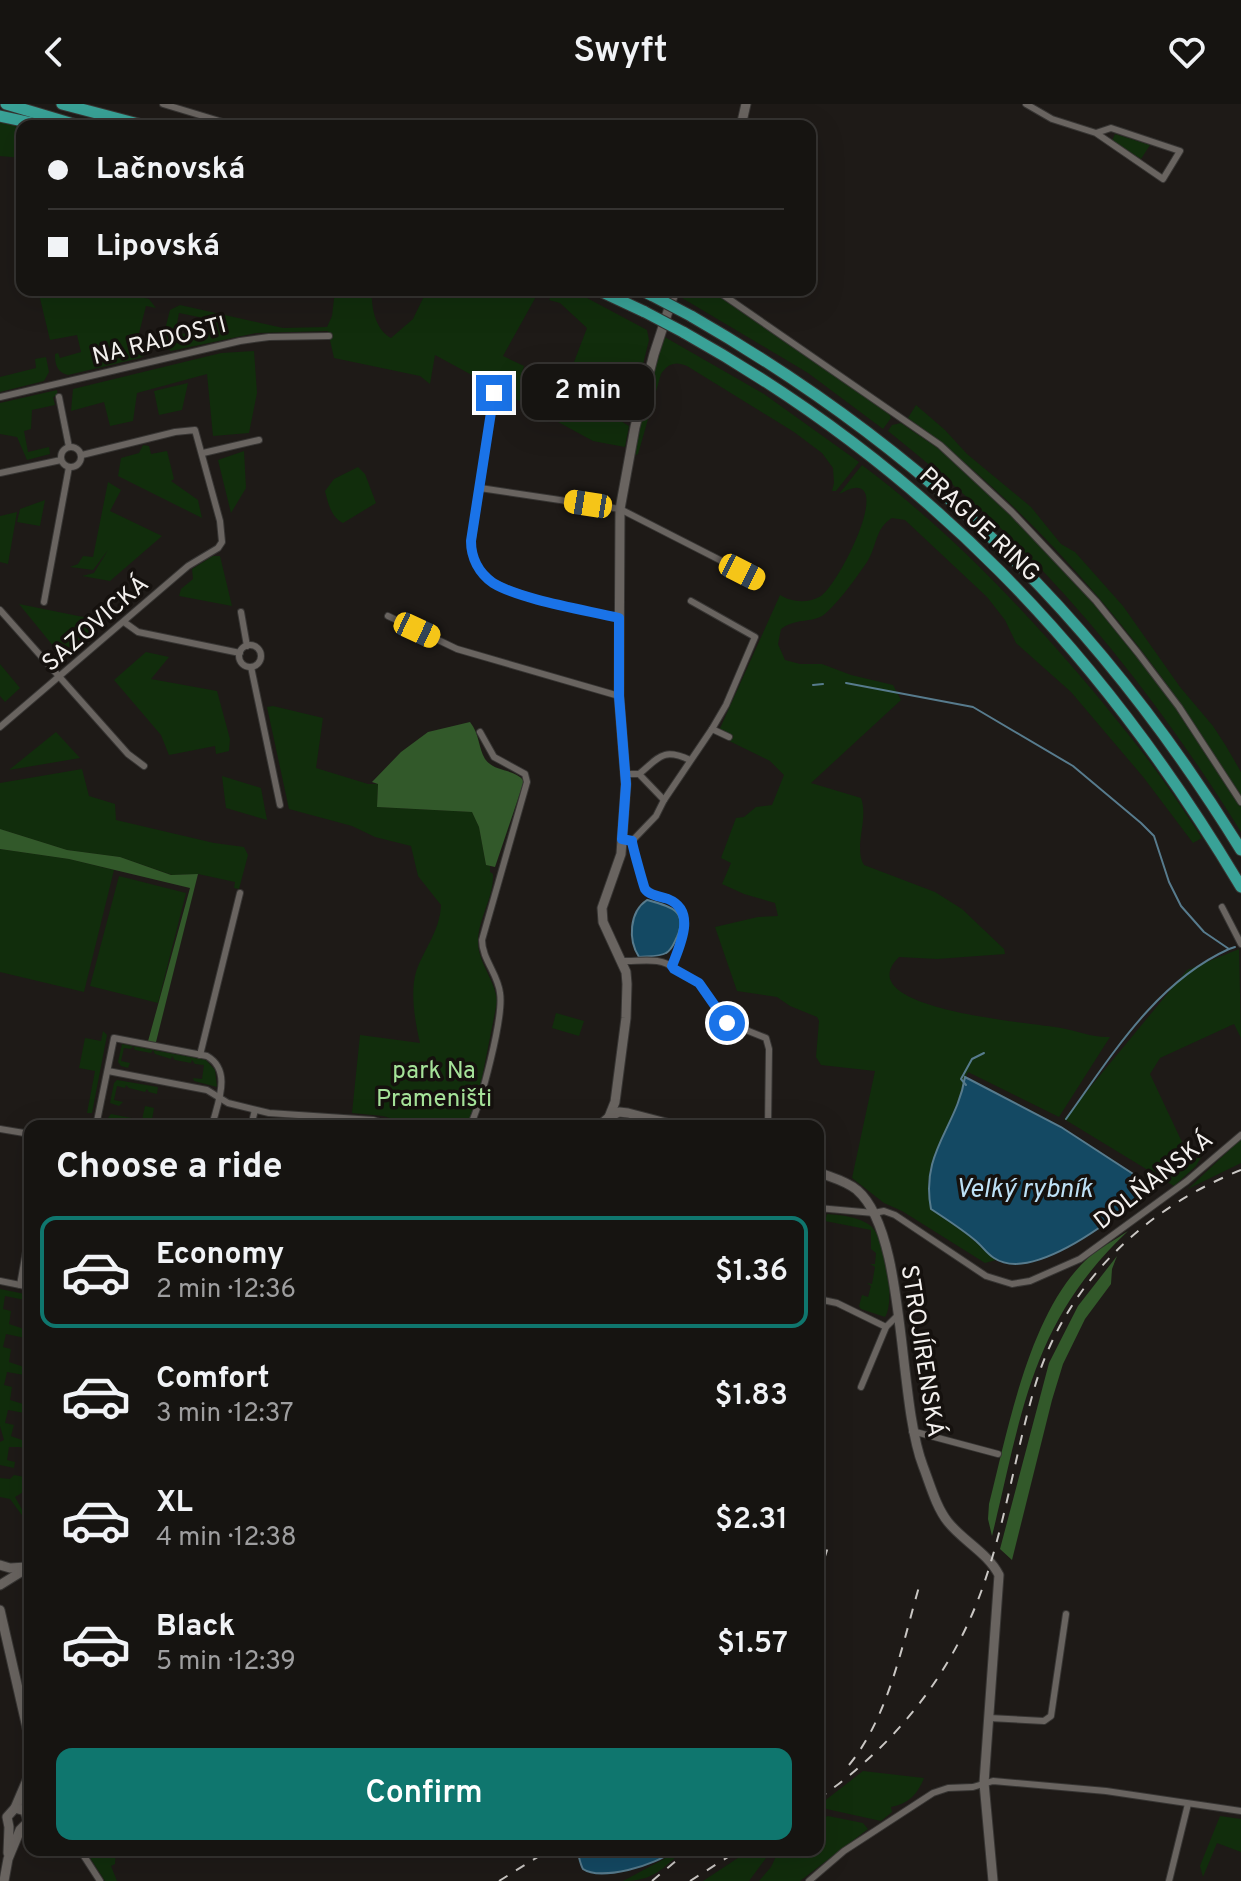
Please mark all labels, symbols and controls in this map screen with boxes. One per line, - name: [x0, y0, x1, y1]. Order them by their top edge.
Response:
- text: Swyft: [573, 29, 668, 75]
- icon: back: [32, 30, 76, 74]
- icon: heart: [1165, 30, 1209, 74]
- text: Lačnovská: [96, 152, 245, 189]
- text: Lipovská: [96, 229, 220, 266]
- street label: NA RADOSTI: [89, 311, 230, 373]
- callout: 2 min: [522, 365, 654, 421]
- route end: [476, 375, 512, 411]
- text: 2 min: [554, 375, 622, 408]
- street label: PRAGUE RING: [912, 462, 1046, 589]
- car: [562, 488, 614, 520]
- car: [715, 550, 769, 594]
- street label: SAZOVICKÁ: [35, 569, 156, 679]
- car: [390, 609, 444, 651]
- route start: [709, 1005, 745, 1041]
- park label: park Na Prameništi: [376, 1057, 492, 1115]
- street label: DOLŇANSKÁ: [1087, 1124, 1220, 1237]
- text: Choose a ride: [56, 1145, 282, 1191]
- water label: Velký rybník: [955, 1174, 1094, 1207]
- icon: car: [60, 1236, 132, 1308]
- text: Economy: [156, 1237, 284, 1274]
- text: $1.36: [715, 1254, 788, 1291]
- street label: STROJÍRENSKÁ: [893, 1263, 951, 1440]
- text: 2 min · 12:36: [156, 1274, 296, 1307]
- icon: car: [60, 1360, 132, 1432]
- text: Comfort: [156, 1361, 269, 1398]
- text: $1.83: [714, 1378, 788, 1415]
- text: 3 min · 12:37: [156, 1398, 294, 1431]
- icon: car: [60, 1484, 132, 1556]
- text: XL: [156, 1485, 193, 1522]
- text: $2.31: [715, 1502, 788, 1539]
- text: 4 min · 12:38: [156, 1522, 297, 1555]
- icon: car: [60, 1608, 132, 1680]
- text: Black: [156, 1609, 235, 1646]
- text: $1.57: [717, 1626, 788, 1663]
- text: 5 min · 12:39: [156, 1646, 296, 1679]
- button: Confirm: [56, 1748, 792, 1840]

